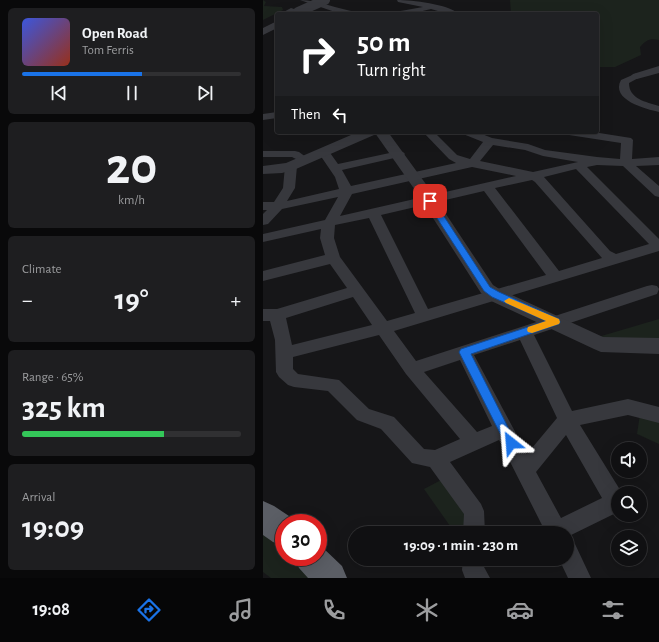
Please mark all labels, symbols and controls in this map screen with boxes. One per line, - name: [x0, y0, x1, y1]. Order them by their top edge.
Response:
- text: Open Road: [82, 26, 148, 41]
- icon: right: [291, 28, 343, 80]
- text: 50 m: [357, 29, 411, 57]
- text: Tom Ferris: [82, 44, 134, 57]
- text: Turn right: [357, 62, 426, 80]
- icon: previous: [48, 82, 70, 104]
- icon: pause: [121, 82, 143, 104]
- icon: next: [194, 82, 216, 104]
- icon: left: [329, 104, 351, 126]
- text: Then: [291, 107, 321, 122]
- text: 20: [106, 141, 157, 193]
- pin: [413, 184, 447, 218]
- icon: arrive: [419, 190, 441, 212]
- text: km/h: [118, 194, 145, 207]
- text: Climate: [22, 263, 61, 276]
- text: 19°: [114, 285, 149, 315]
- text: −: [22, 289, 33, 311]
- text: +: [230, 289, 241, 311]
- text: Range · 65%: [22, 371, 83, 384]
- text: 325 km: [22, 393, 106, 423]
- position arrow: [490, 422, 532, 464]
- map controls: [611, 442, 647, 566]
- button: sound: [611, 442, 647, 478]
- button: search: [611, 486, 647, 522]
- text: Arrival: [22, 491, 55, 504]
- text: 19:09: [22, 513, 84, 543]
- speed limit sign: 30: [275, 514, 327, 566]
- button: layers: [611, 530, 647, 566]
- text: 19:09 · 1 min · 230 m: [404, 538, 518, 553]
- icon: directions: [135, 596, 163, 624]
- icon: music: [227, 596, 255, 624]
- icon: phone: [320, 596, 348, 624]
- icon: climate: [413, 596, 441, 624]
- icon: car: [506, 596, 534, 624]
- icon: filters: [599, 596, 627, 624]
- text: 19:08: [32, 601, 70, 619]

